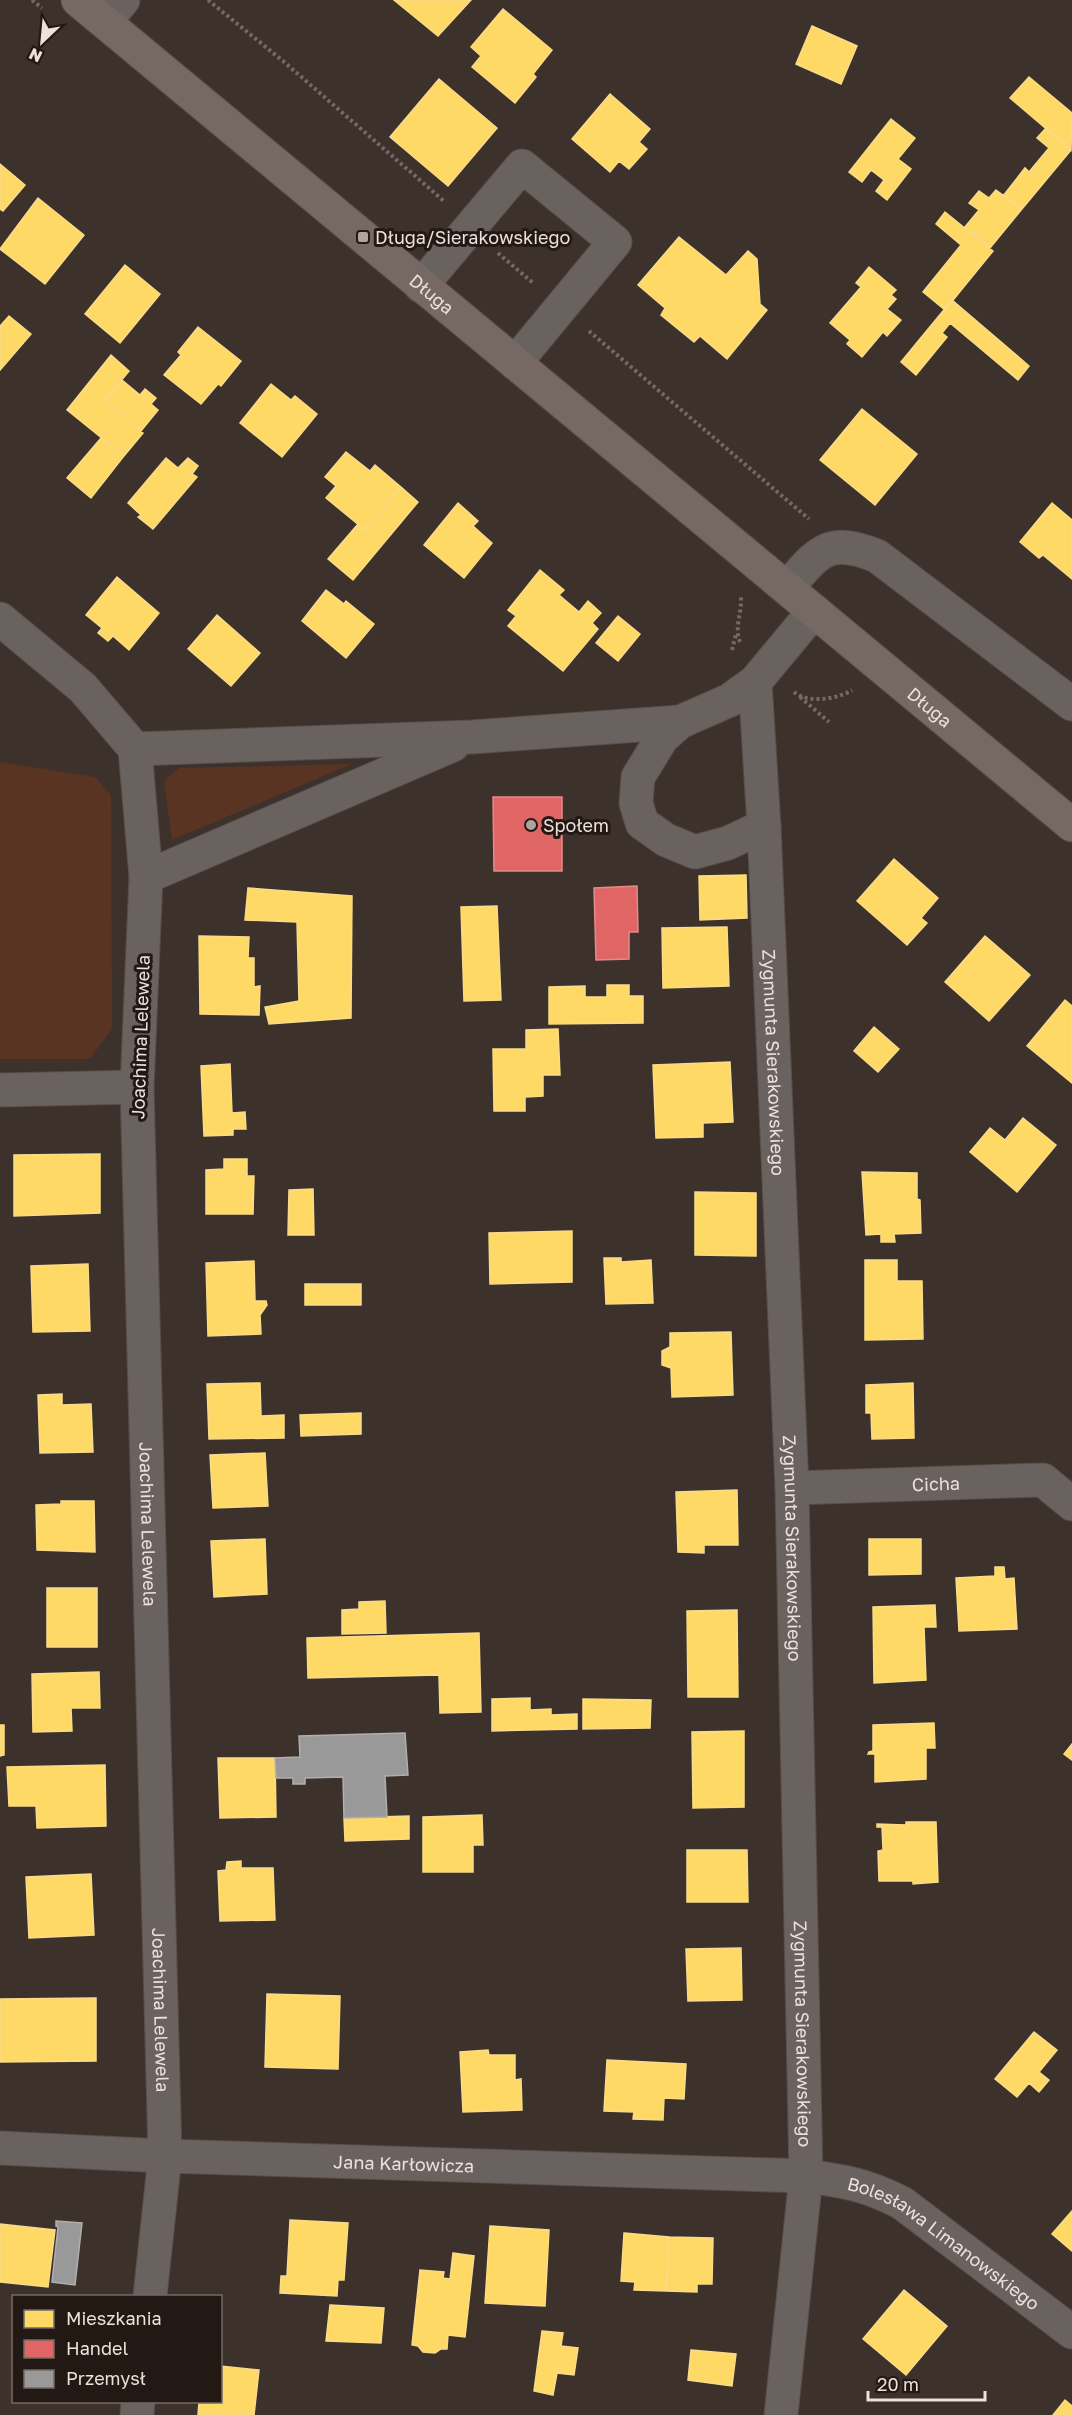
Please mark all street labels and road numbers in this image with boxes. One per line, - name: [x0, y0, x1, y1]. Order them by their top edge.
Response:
- street label: Długa: [405, 269, 459, 319]
- street label: Długa: [903, 682, 956, 732]
- street label: Zygmunta Sierakowskiego: [758, 949, 790, 1176]
- street label: Joachima Lelewela: [126, 954, 154, 1120]
- street label: Zygmunta Sierakowskiego: [779, 1434, 807, 1662]
- street label: Joachima Lelewela: [135, 1442, 162, 1607]
- street label: Cicha: [912, 1472, 960, 1495]
- street label: Zygmunta Sierakowskiego: [790, 1921, 816, 2148]
- street label: Joachima Lelewela: [148, 1928, 174, 2093]
- street label: Jana Karłowicza: [333, 2150, 474, 2177]
- street label: Bolesława Limanowskiego: [845, 2172, 1044, 2315]

